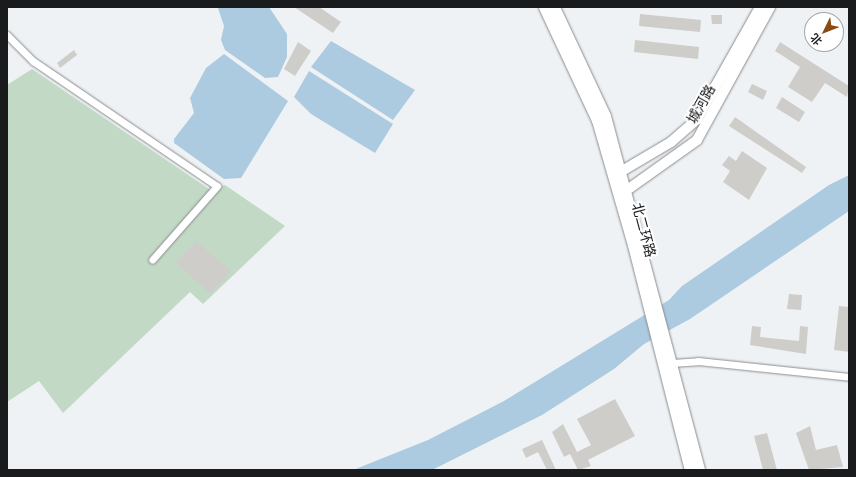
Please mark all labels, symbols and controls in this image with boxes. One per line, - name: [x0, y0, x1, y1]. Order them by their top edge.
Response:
- north arrow: [804, 12, 844, 52]
- text: 北: [808, 31, 824, 48]
- street label: 城河路: [683, 82, 719, 126]
- street label: 北二环路: [629, 201, 659, 259]

